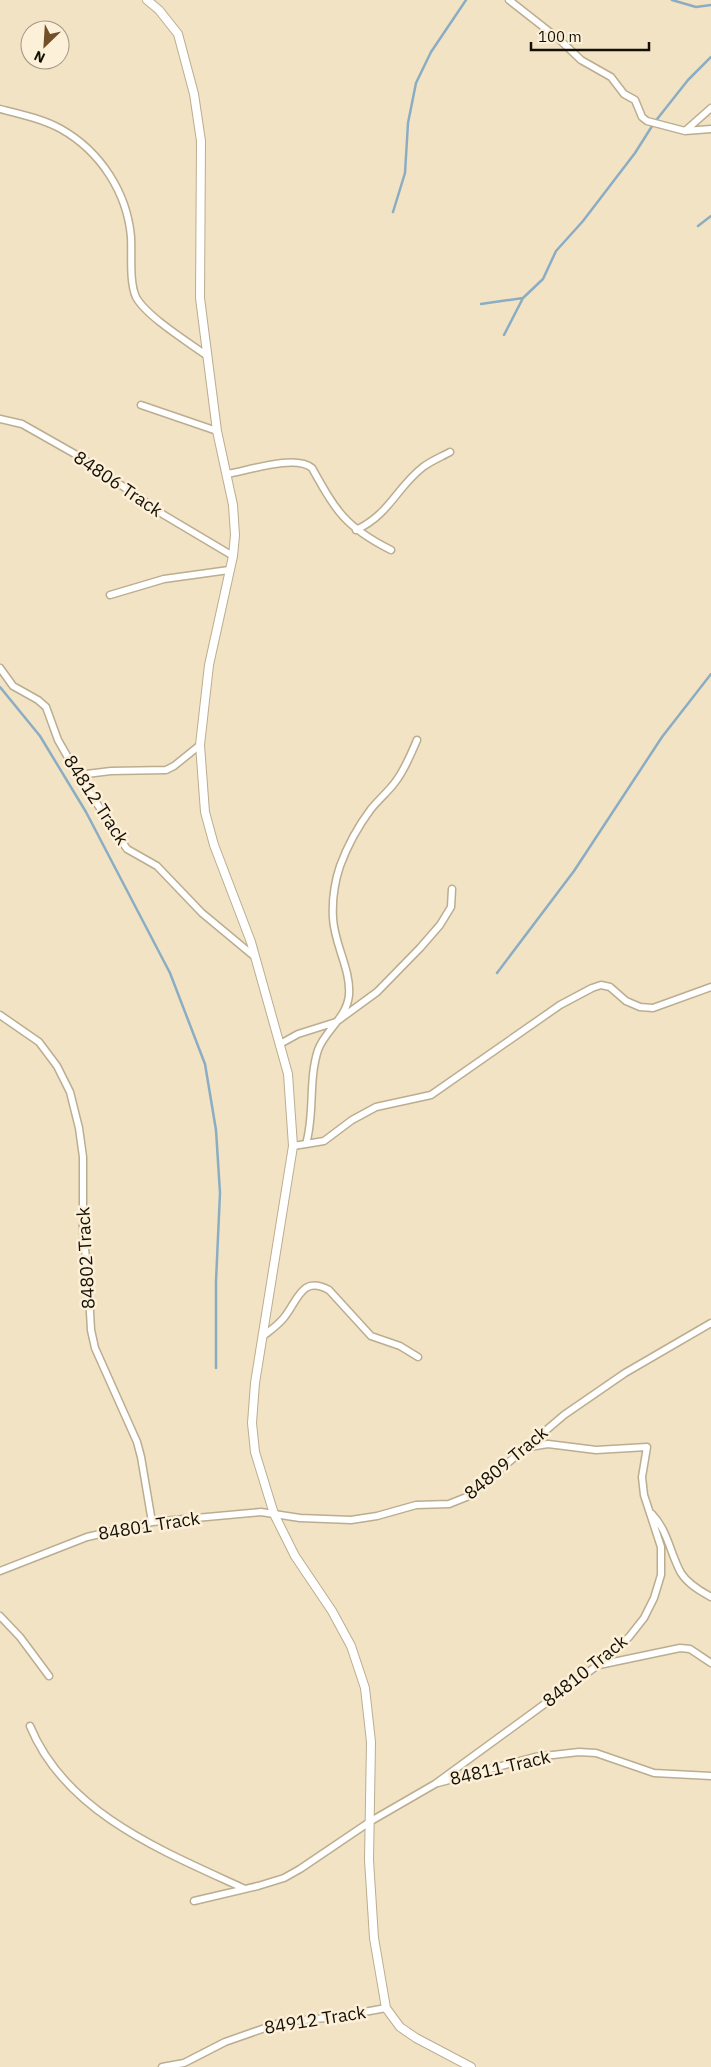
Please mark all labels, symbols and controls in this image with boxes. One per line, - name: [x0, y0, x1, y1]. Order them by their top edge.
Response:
- north arrow: [20, 20, 70, 70]
- scale bar: [531, 20, 648, 52]
- text: 100 m: [538, 27, 582, 46]
- text: N: [31, 46, 48, 67]
- street label: 84806 Track: [69, 445, 168, 522]
- street label: 84812 Track: [59, 751, 134, 849]
- street label: 84802 Track: [71, 1206, 100, 1310]
- street label: 84809 Track: [459, 1421, 553, 1504]
- street label: 84801 Track: [97, 1506, 202, 1545]
- street label: 84810 Track: [538, 1629, 632, 1712]
- street label: 84811 Track: [447, 1745, 553, 1790]
- street label: 84912 Track: [263, 2000, 368, 2039]

